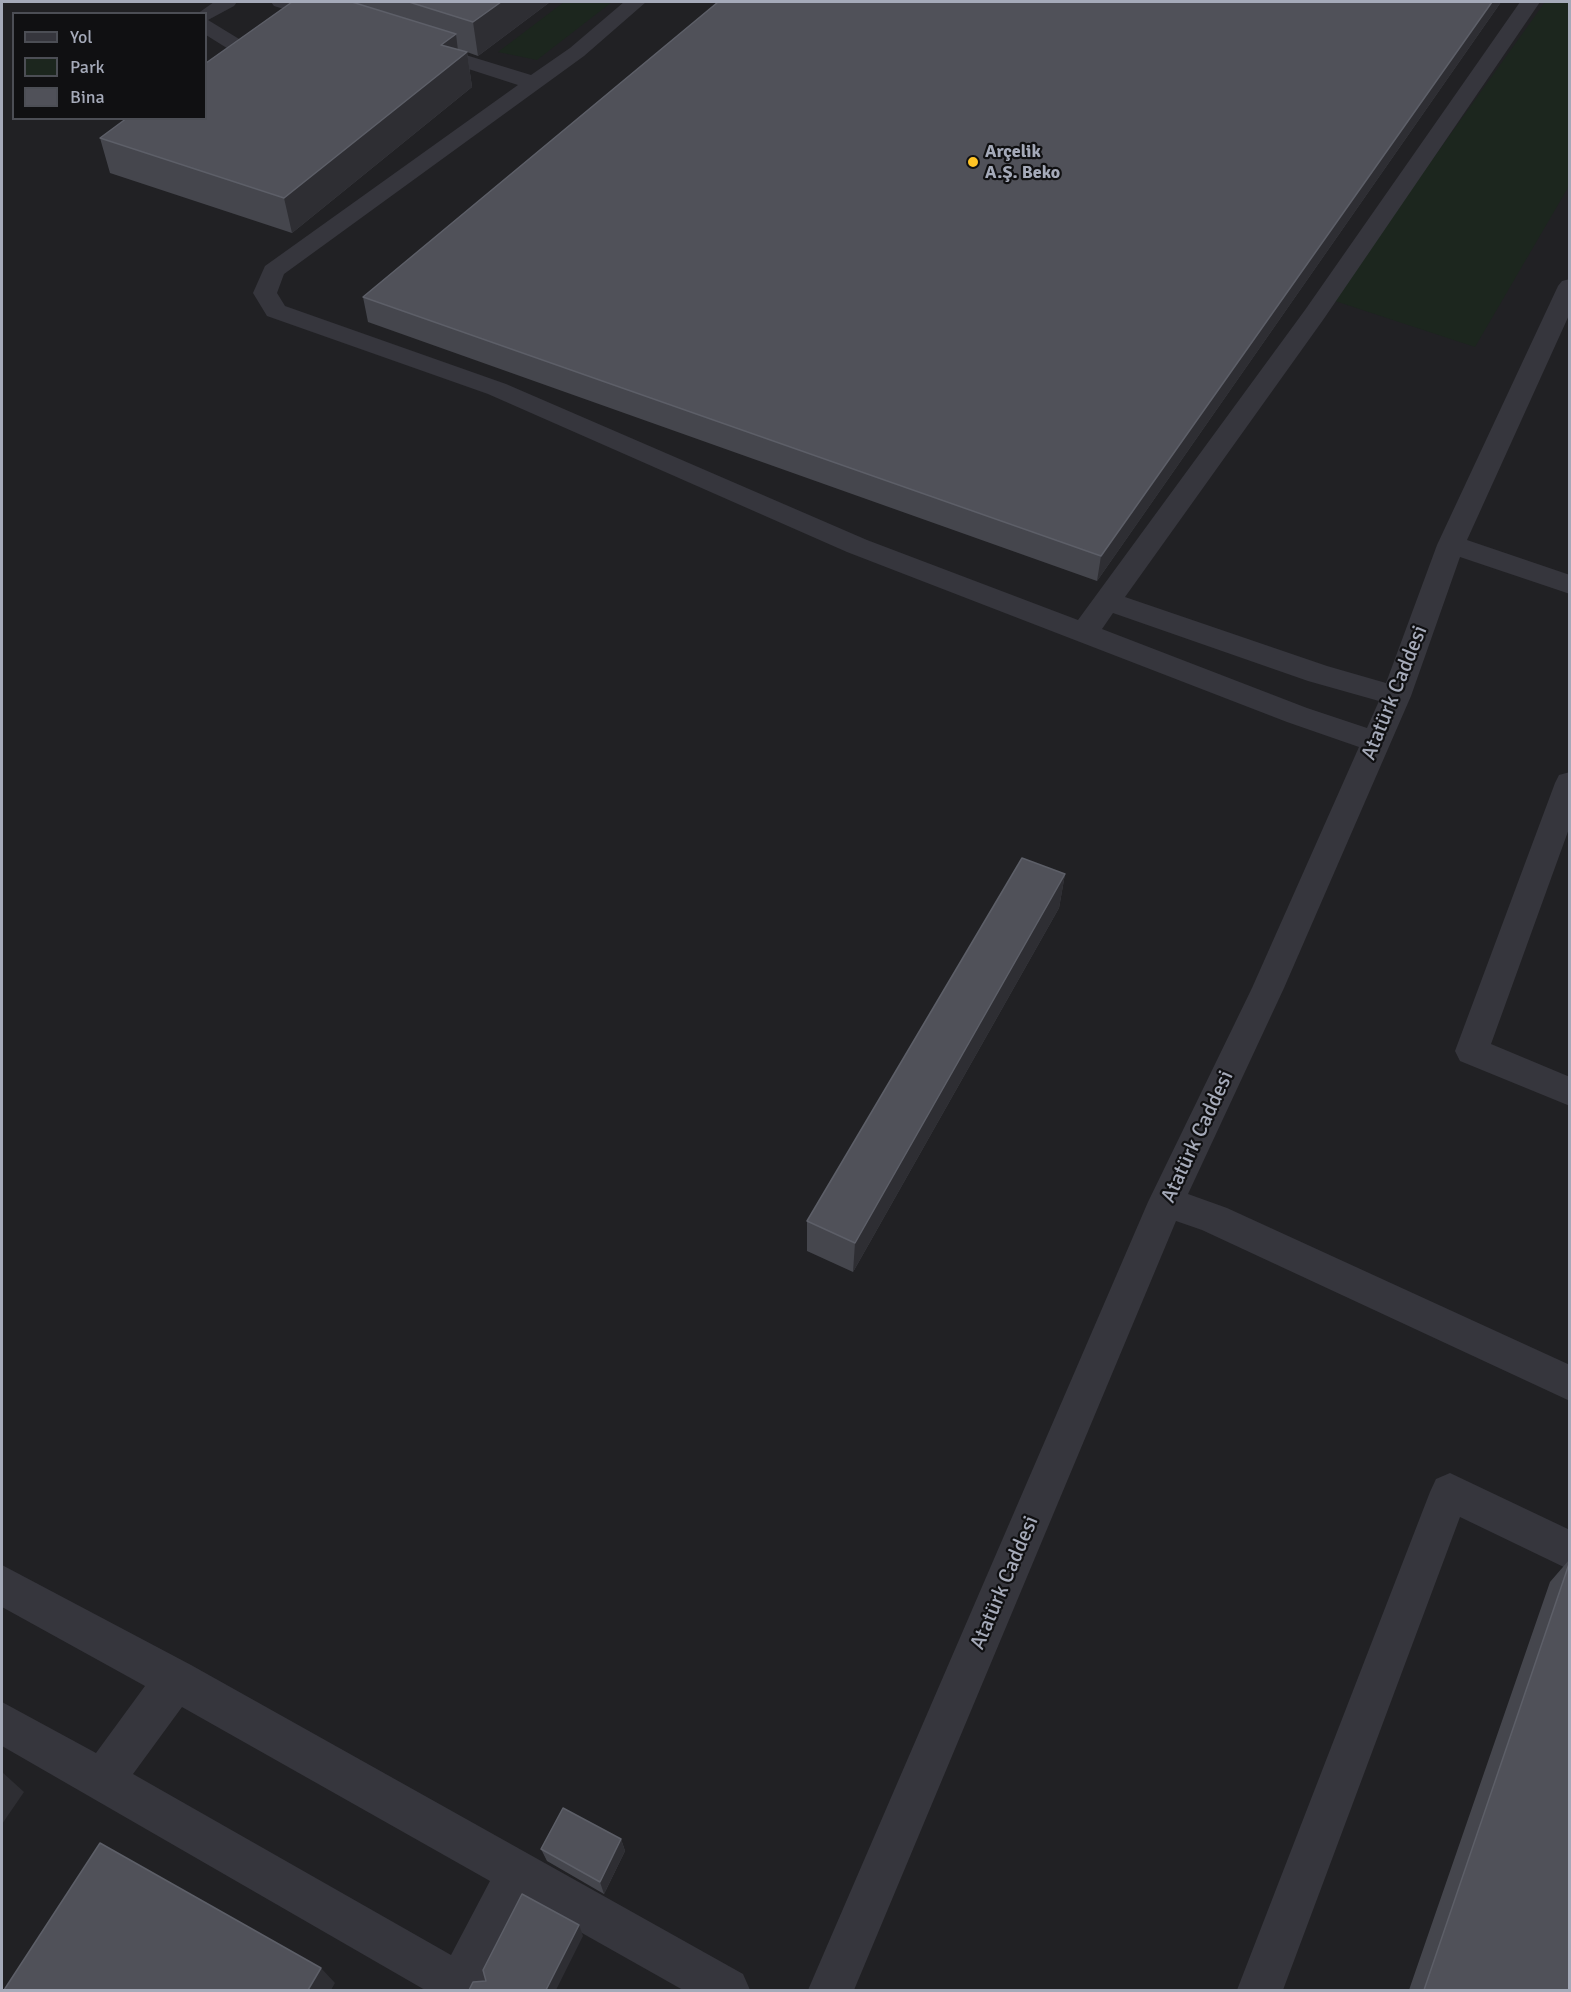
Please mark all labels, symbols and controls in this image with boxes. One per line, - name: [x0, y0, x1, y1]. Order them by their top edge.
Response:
- legend: [12, 12, 207, 120]
- text: Yol: [70, 26, 93, 48]
- text: Park: [70, 56, 105, 78]
- text: Bina: [70, 86, 105, 108]
- place label: Arçelik A.Ş. Beko: [985, 141, 1060, 184]
- marker: Arçelik A.Ş. Beko: [966, 155, 980, 169]
- street label: Atatürk Caddesi: [1357, 622, 1433, 764]
- street label: Atatürk Caddesi: [1156, 1067, 1240, 1207]
- street label: Atatürk Caddesi: [966, 1512, 1044, 1654]

